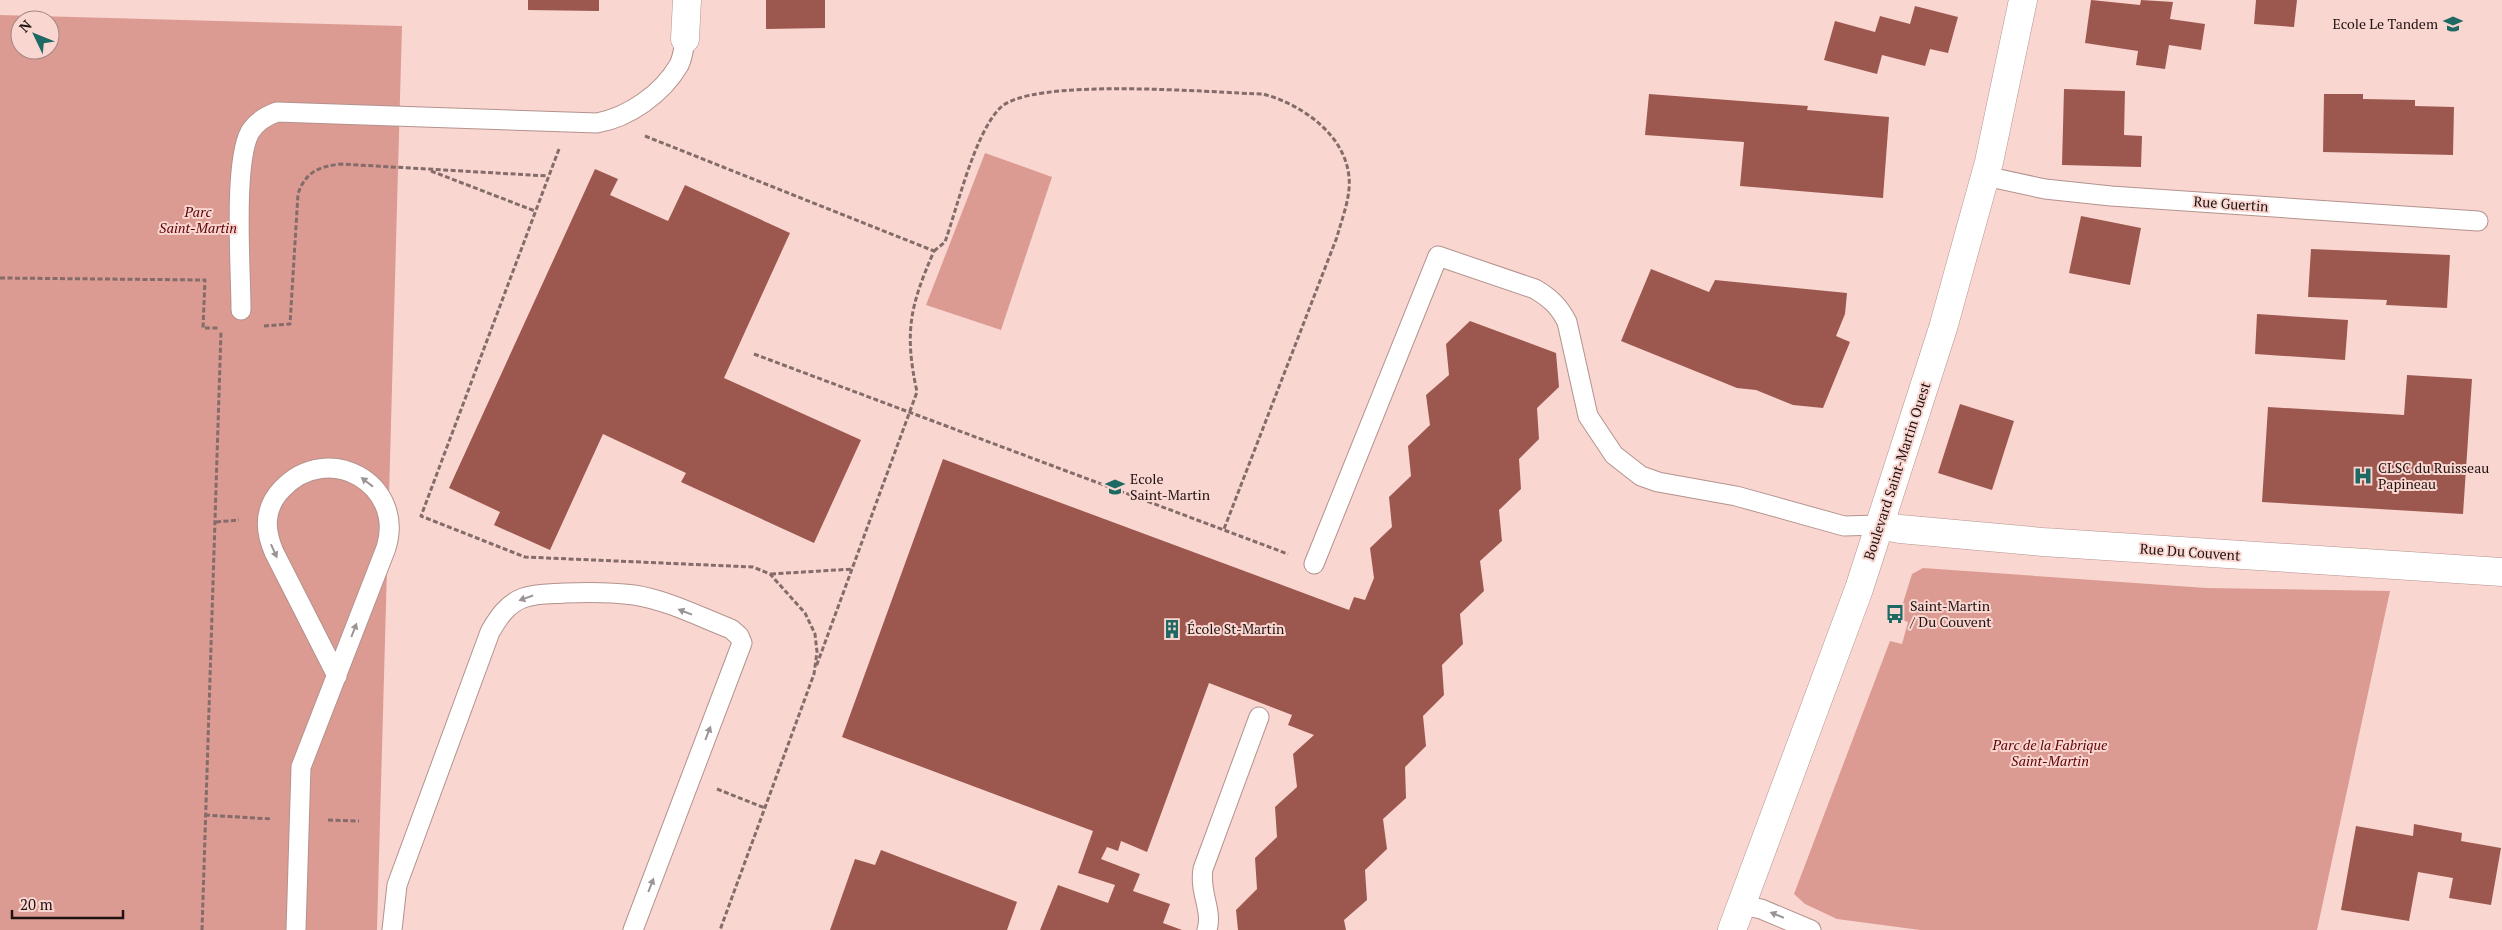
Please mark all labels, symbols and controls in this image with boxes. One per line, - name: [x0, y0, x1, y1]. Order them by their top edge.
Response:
- north arrow: [10, 10, 60, 60]
- school or university icon: Ecole Le Tandem: [2442, 13, 2464, 35]
- place label: Ecole Le Tandem: [2333, 14, 2438, 33]
- text: N: [15, 15, 36, 36]
- street label: Rue Guertin: [2193, 191, 2270, 216]
- park label: Parc Saint-Martin: [159, 202, 237, 237]
- street label: Boulevard Saint-Martin Ouest: [1859, 379, 1935, 562]
- place label: CLSC du Ruisseau Papineau: [2378, 458, 2489, 493]
- hospital icon: CLSC du Ruisseau Papineau: [2352, 465, 2374, 487]
- place label: Ecole Saint-Martin: [1130, 469, 1211, 504]
- school or university icon: Ecole Saint-Martin: [1104, 476, 1126, 498]
- one-way arrow: [361, 477, 374, 488]
- street label: Rue Du Couvent: [2139, 539, 2242, 565]
- one-way arrow: [270, 544, 278, 558]
- one-way arrow: [518, 594, 533, 602]
- place label: Saint-Martin / Du Couvent: [1909, 596, 1992, 631]
- bus stop icon: Saint-Martin / Du Couvent: [1884, 603, 1906, 625]
- one-way arrow: [678, 607, 693, 615]
- building icon: École St-Martin: [1161, 618, 1183, 640]
- place label: École St-Martin: [1187, 619, 1285, 638]
- one-way arrow: [351, 623, 359, 637]
- one-way arrow: [704, 725, 712, 740]
- park label: Parc de la Fabrique Saint-Martin: [1992, 735, 2108, 770]
- one-way arrow: [647, 877, 655, 892]
- scale bar: [12, 888, 124, 920]
- text: 20 m: [20, 894, 53, 914]
- one-way arrow: [1770, 911, 1784, 919]

